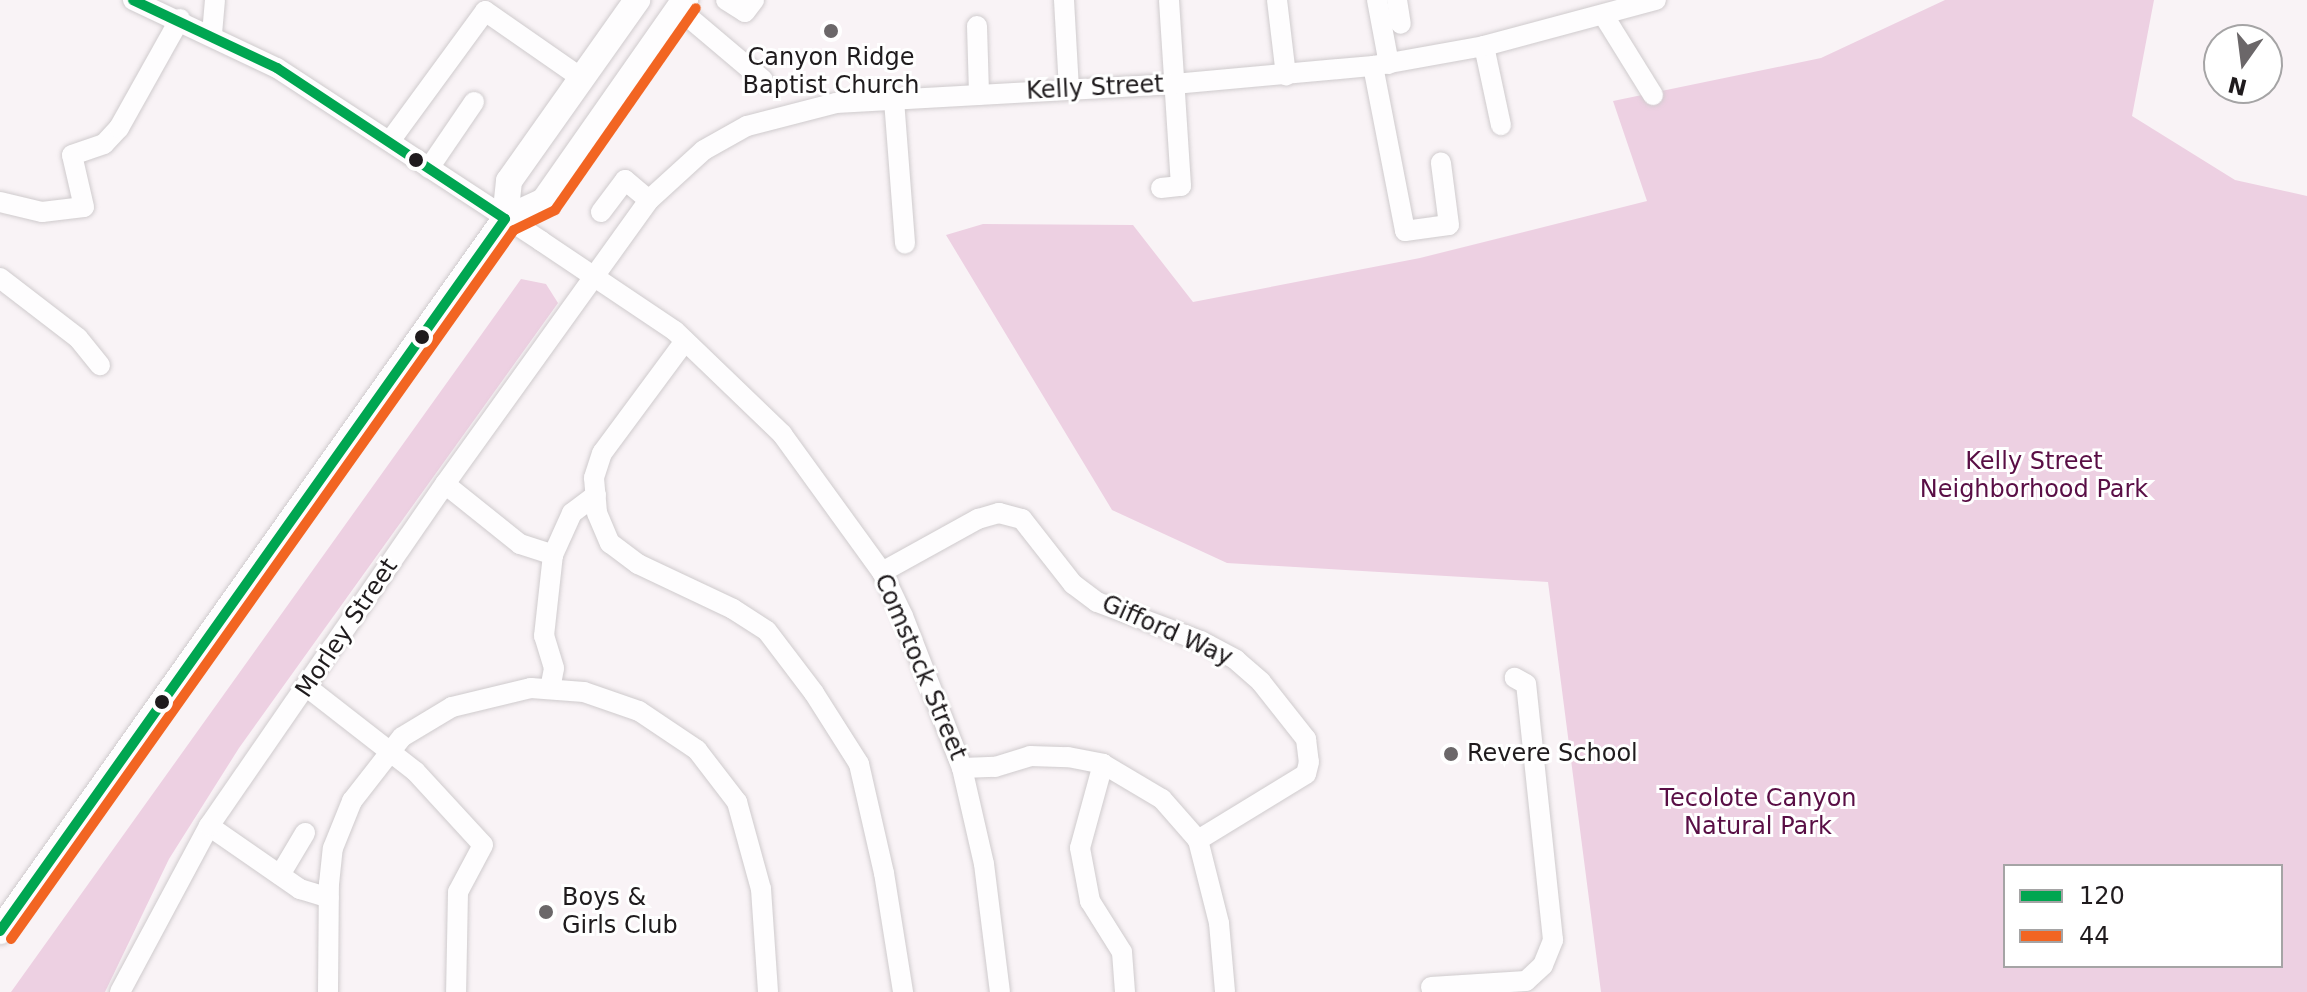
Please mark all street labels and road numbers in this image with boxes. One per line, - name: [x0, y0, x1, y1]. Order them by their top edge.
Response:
- street label: Kelly Street: [1026, 70, 1164, 106]
- street label: Morley Street: [290, 553, 404, 703]
- street label: Comstock Street: [868, 570, 972, 764]
- street label: Gifford Way: [1097, 589, 1237, 673]

